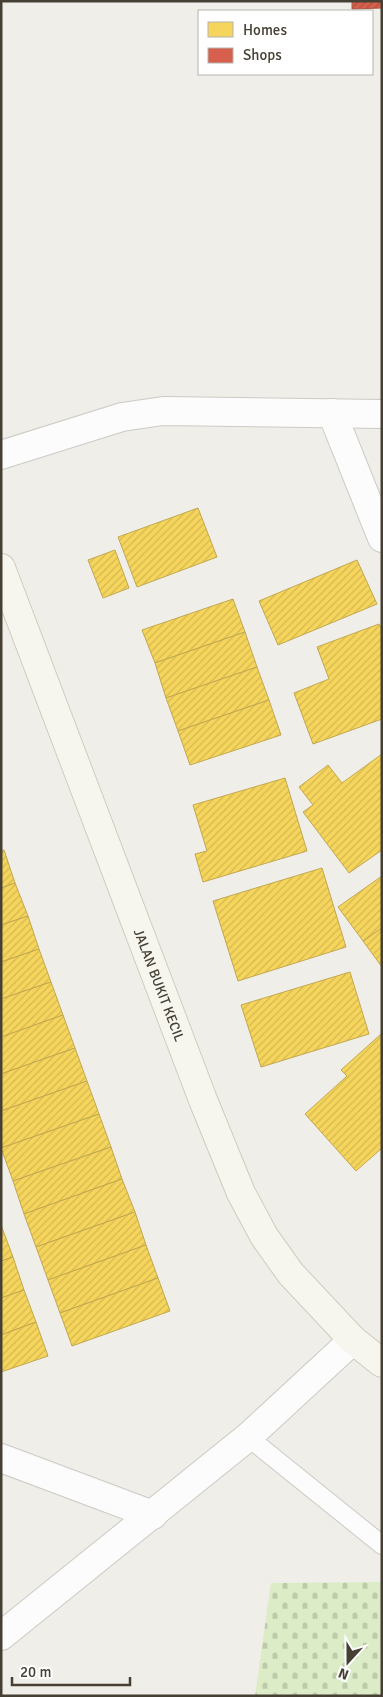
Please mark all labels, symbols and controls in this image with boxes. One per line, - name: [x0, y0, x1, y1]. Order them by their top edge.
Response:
- legend: [198, 10, 373, 75]
- text: Homes: [243, 21, 287, 39]
- text: Shops: [243, 46, 282, 64]
- street label: JALAN BUKIT KECIL: [130, 926, 188, 1044]
- north arrow: [323, 1637, 373, 1687]
- scale bar: [12, 1654, 130, 1686]
- text: 20 m: [20, 1663, 51, 1681]
- text: N: [336, 1664, 351, 1683]

